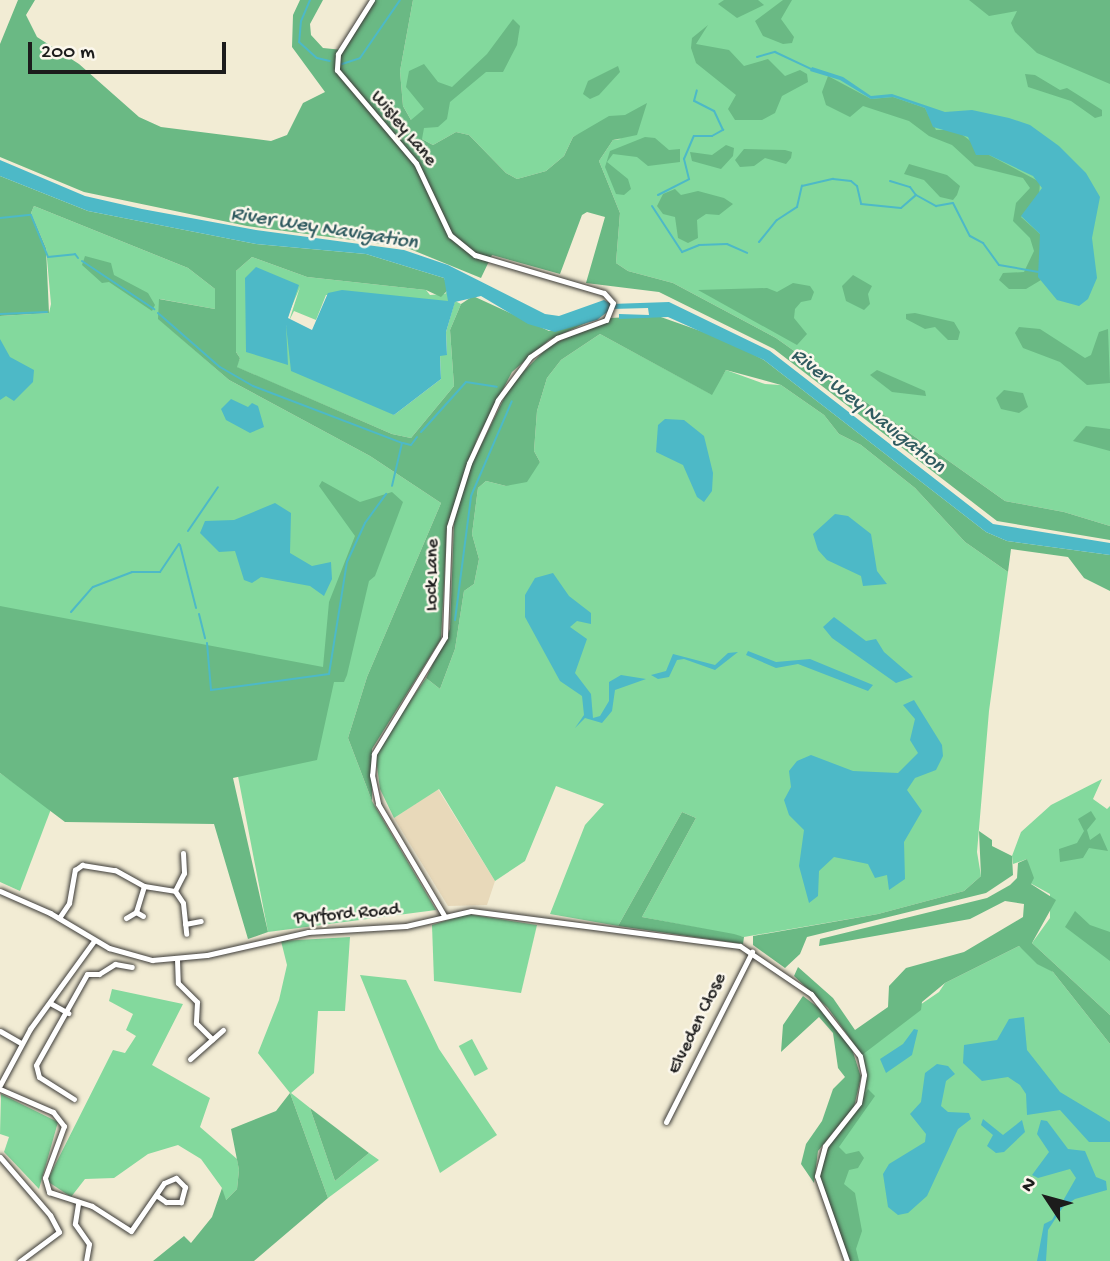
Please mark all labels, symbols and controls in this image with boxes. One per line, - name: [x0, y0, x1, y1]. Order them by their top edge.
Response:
- scale bar: [32, 28, 229, 72]
- text: 200 m: [41, 41, 95, 66]
- street label: Wisley Lane: [365, 87, 441, 171]
- water label: River Wey Navigation: [229, 203, 419, 257]
- water label: River Wey Navigation: [785, 344, 949, 480]
- street label: Lock Lane: [421, 539, 445, 611]
- street label: Pyrford Road: [293, 899, 401, 931]
- street label: Elveden Close: [664, 970, 732, 1078]
- north arrow: [1012, 1163, 1082, 1233]
- text: N: [1017, 1174, 1043, 1197]

